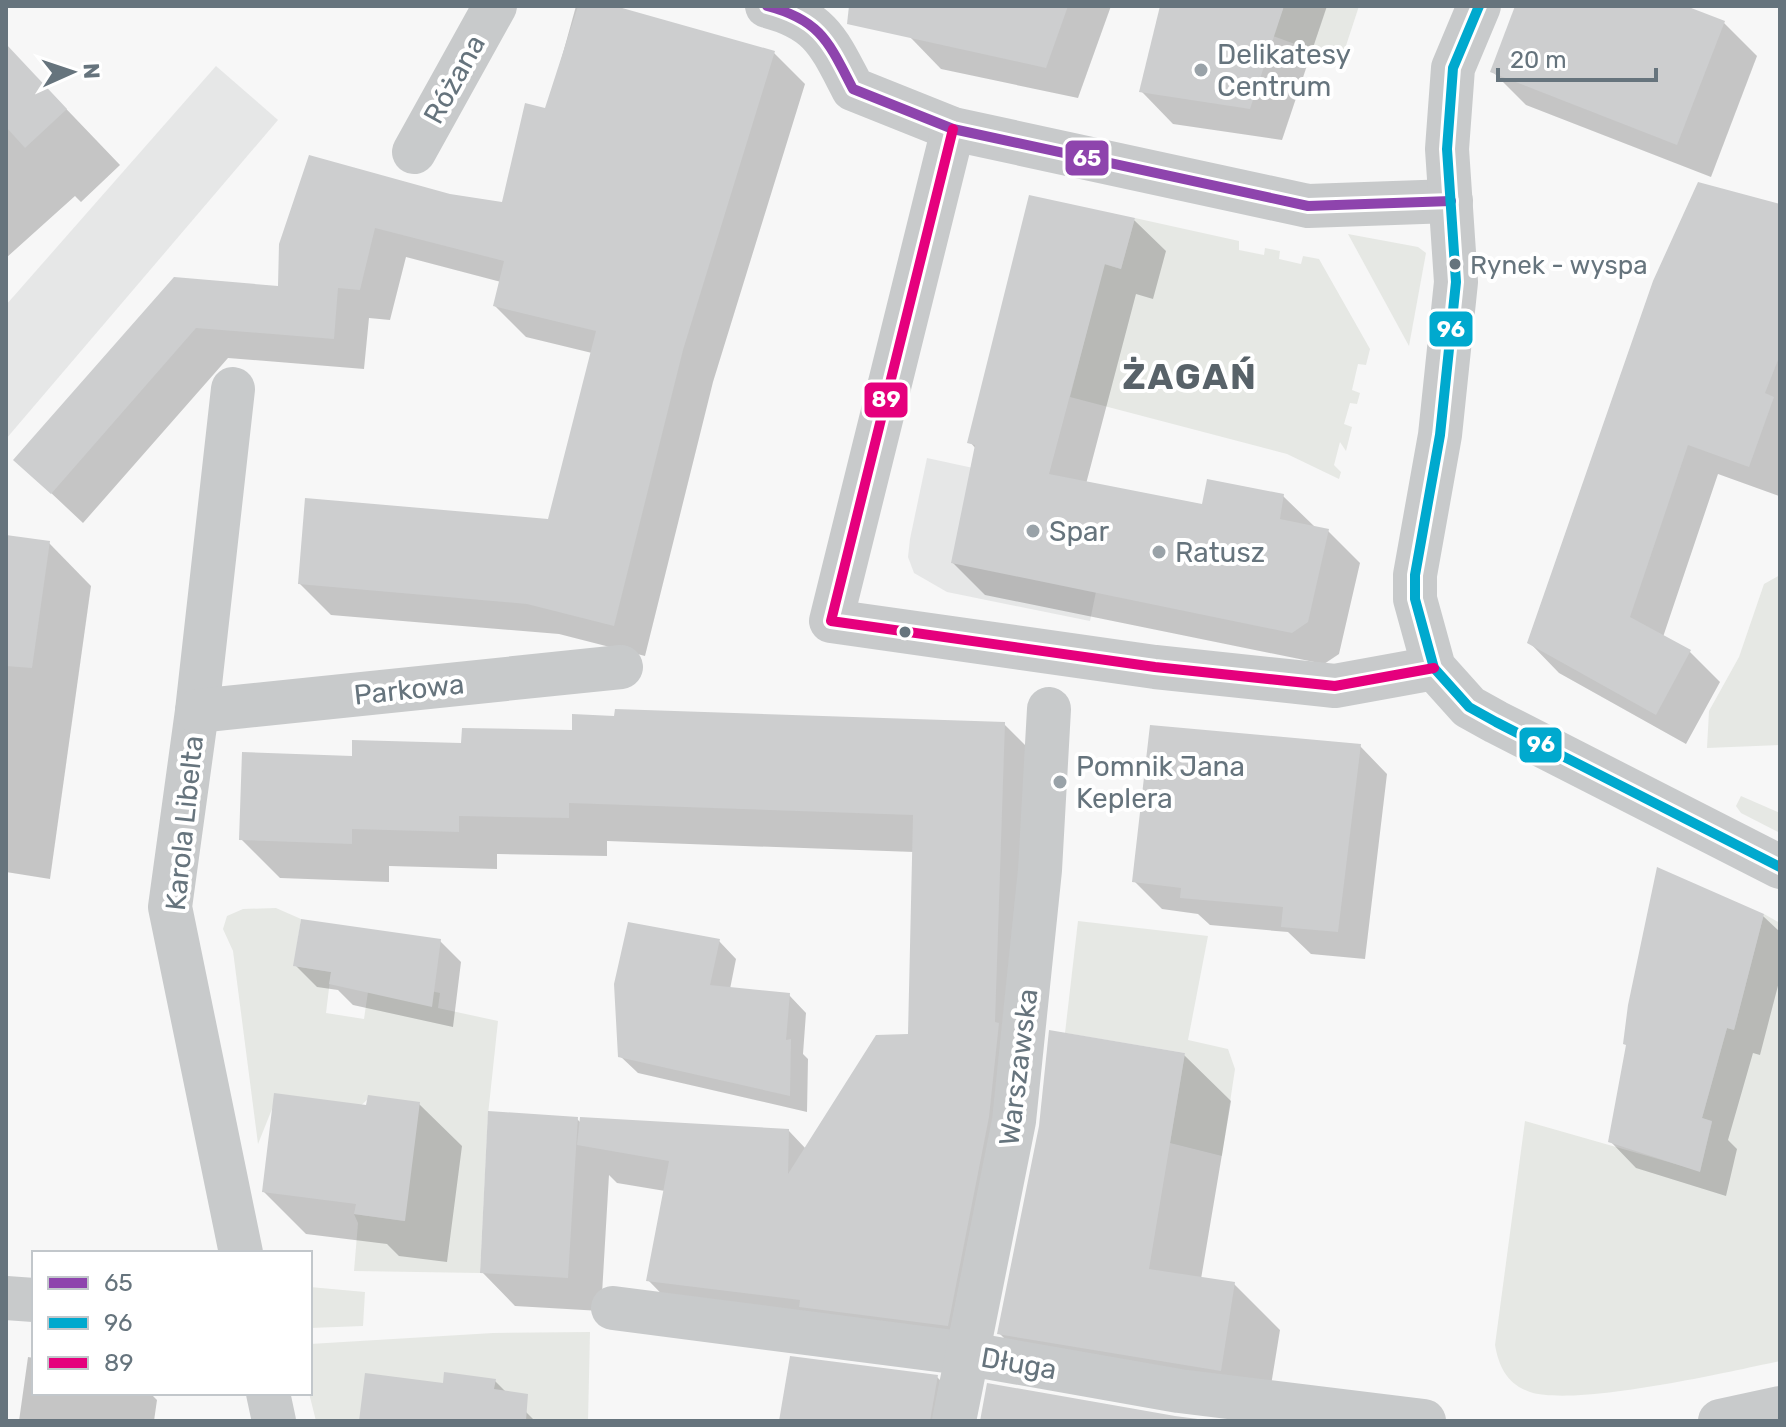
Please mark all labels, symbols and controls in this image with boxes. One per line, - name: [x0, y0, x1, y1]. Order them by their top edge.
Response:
- street label: Różana: [417, 29, 492, 129]
- north arrow: [32, 32, 112, 112]
- scale bar: [1498, 32, 1656, 82]
- place label: Delikatesy Centrum: [1217, 38, 1351, 103]
- text: 20 m: [1510, 46, 1567, 74]
- marker: Delikatesy Centrum: [1192, 61, 1210, 79]
- text: N: [78, 62, 105, 80]
- line badge: 65: [1064, 139, 1110, 177]
- text: 65: [1073, 145, 1101, 172]
- place label: Rynek - wyspa: [1470, 250, 1648, 281]
- marker: Rynek - wyspa: [1447, 256, 1463, 272]
- line badge: 96: [1428, 310, 1474, 348]
- text: 96: [1437, 316, 1465, 343]
- district label: ŻAGAŃ: [1122, 355, 1258, 398]
- line badge: 89: [863, 381, 909, 419]
- text: 89: [872, 386, 901, 413]
- place label: Spar: [1049, 515, 1110, 548]
- marker: Spar: [1024, 522, 1042, 540]
- place label: Ratusz: [1175, 536, 1265, 569]
- marker: Ratusz: [1150, 543, 1168, 561]
- unlabelled marker: [897, 624, 913, 640]
- street label: Parkowa: [352, 667, 466, 712]
- line badge: 96: [1518, 726, 1563, 764]
- text: 96: [1527, 731, 1555, 758]
- street label: Karola Libelta: [159, 734, 210, 912]
- place label: Pomnik Jana Keplera: [1076, 750, 1245, 815]
- marker: Pomnik Jana Keplera: [1051, 773, 1069, 791]
- street label: Warszawska: [993, 987, 1044, 1147]
- legend: [32, 1251, 312, 1395]
- text: 65: [104, 1269, 133, 1297]
- text: 96: [104, 1309, 132, 1337]
- street label: Długa: [979, 1341, 1059, 1386]
- text: 89: [104, 1349, 134, 1377]

